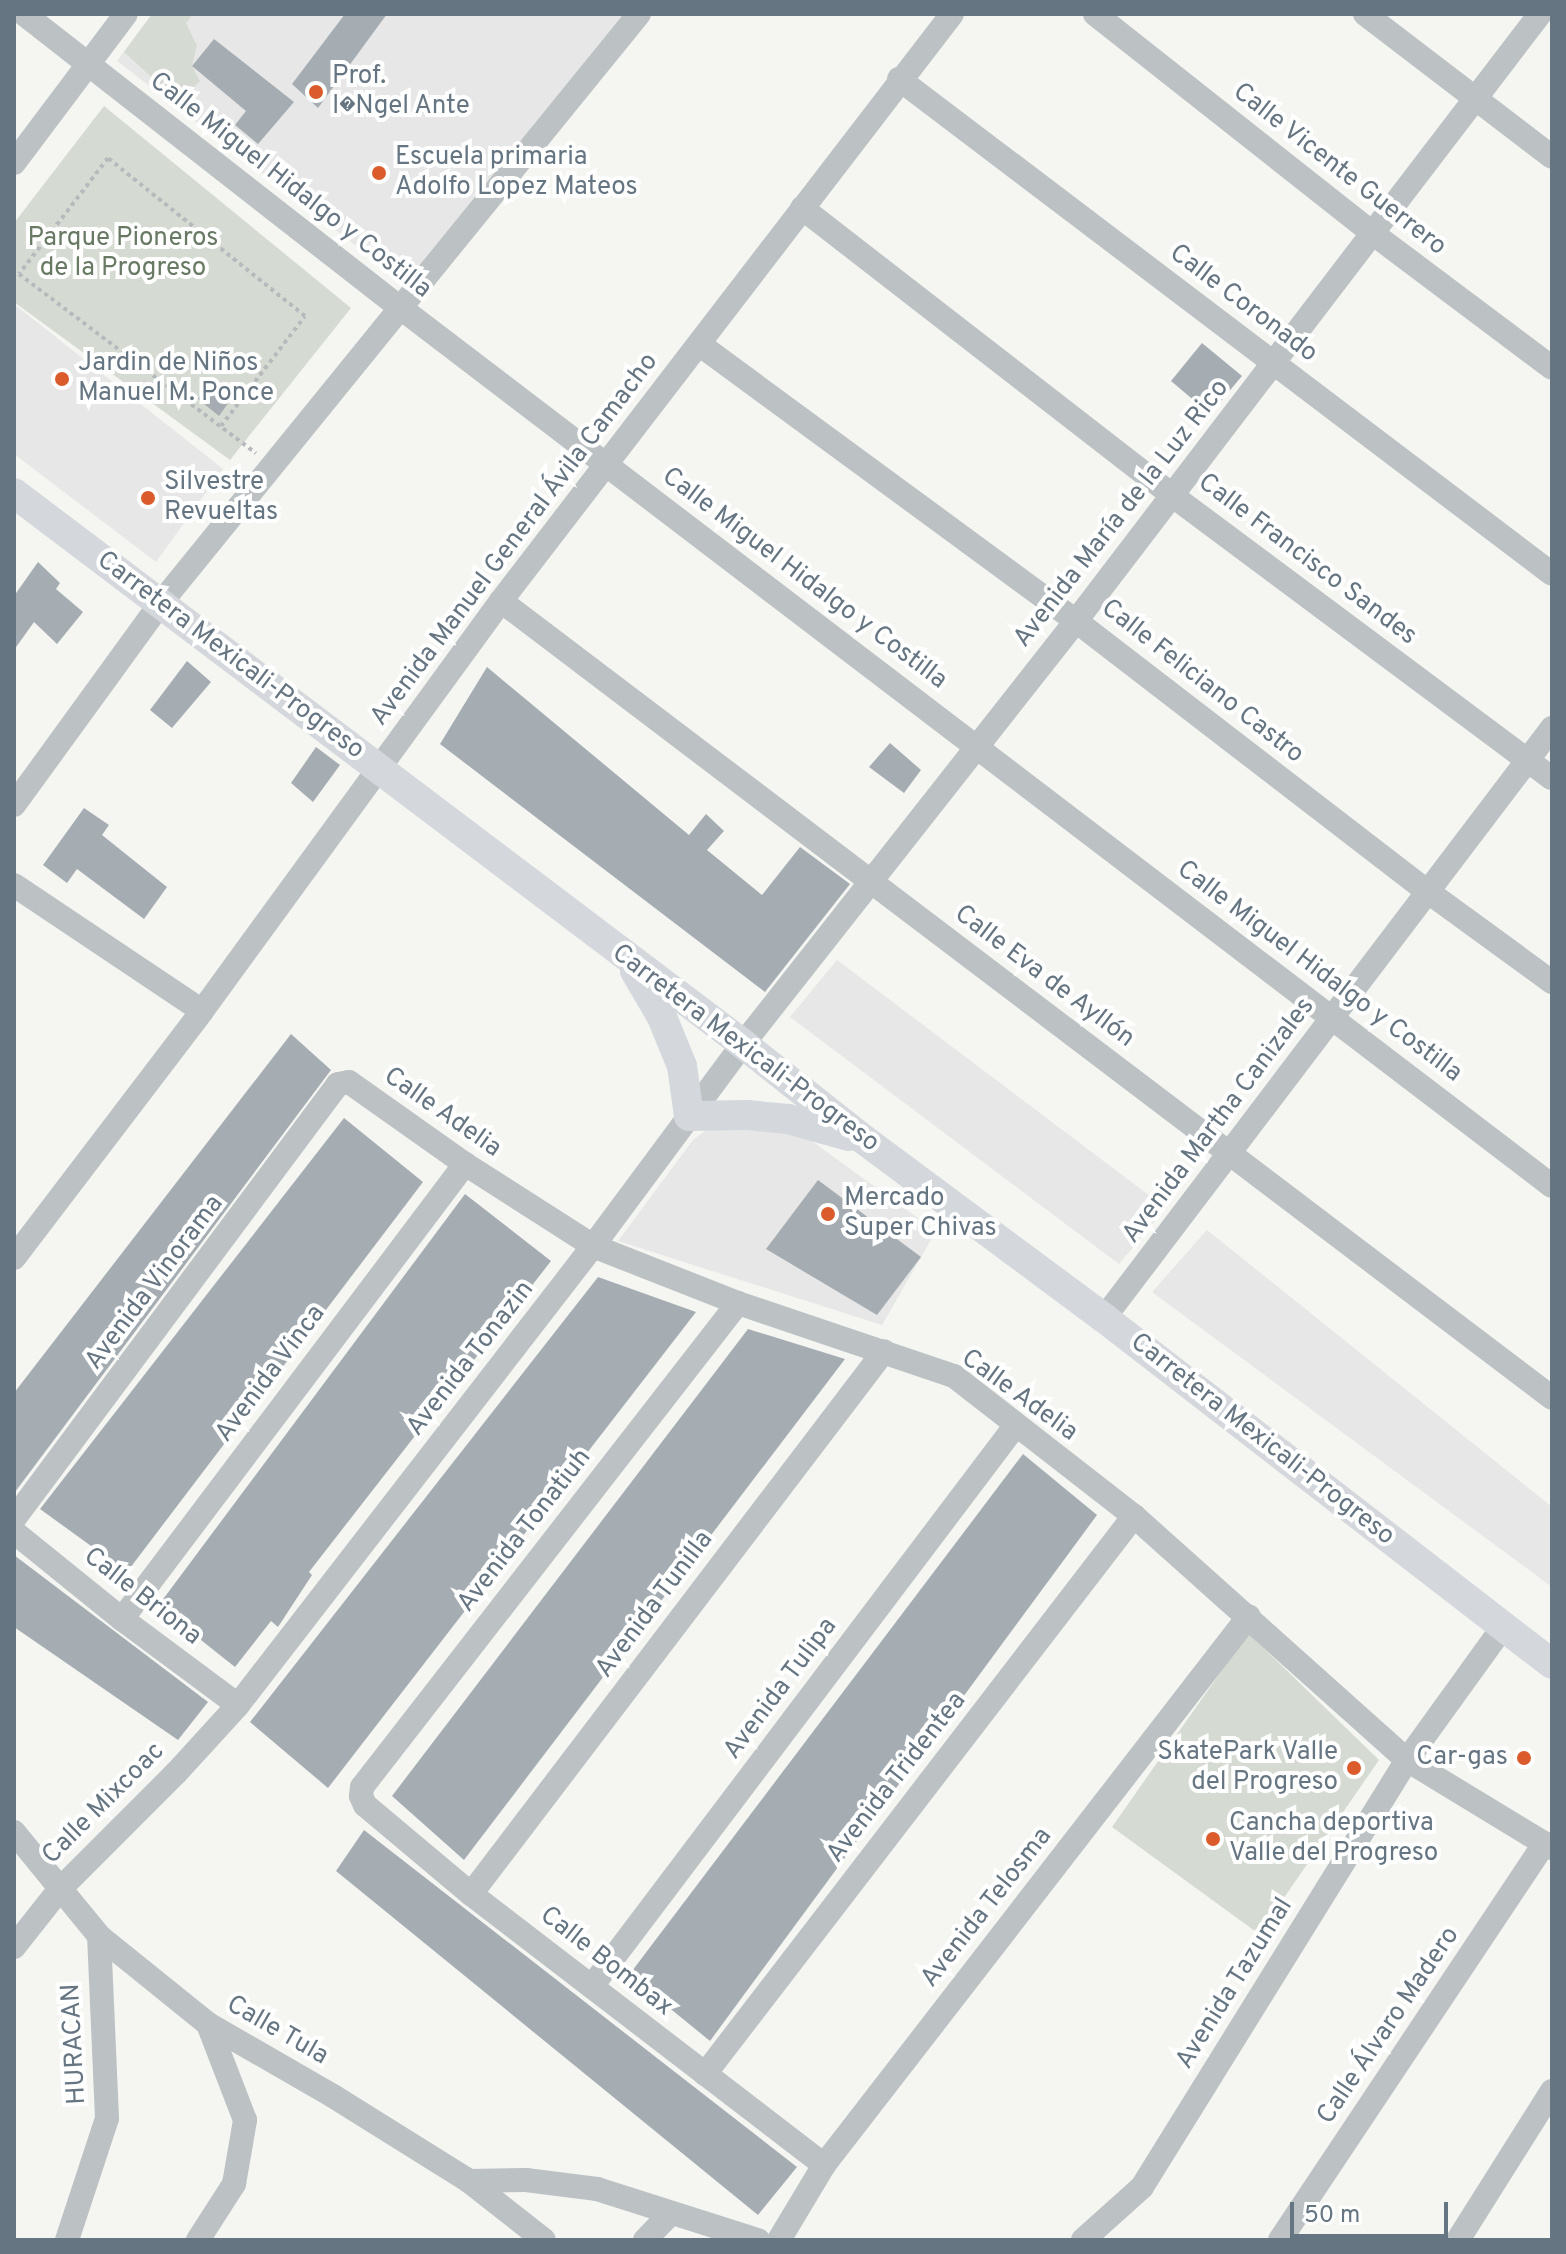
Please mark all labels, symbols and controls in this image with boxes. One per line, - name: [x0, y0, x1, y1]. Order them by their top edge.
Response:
- place label: Prof. I�Ngel Ante: [332, 61, 471, 122]
- street label: Calle Miguel Hidalgo y Costilla: [143, 66, 437, 306]
- street label: Calle Vicente Guerrero: [1226, 77, 1452, 263]
- marker: Prof. I�Ngel Ante: [307, 83, 325, 101]
- place label: Escuela primaria Adolfo Lopez Mateos: [395, 142, 638, 204]
- marker: Escuela primaria Adolfo Lopez Mateos: [370, 164, 388, 182]
- park label: Parque Pioneros de la Progreso: [27, 223, 219, 284]
- street label: Calle Coronado: [1163, 238, 1323, 370]
- street label: Avenida Manuel General Ávila Camacho: [364, 347, 666, 733]
- place label: Jardin de Niños Manuel M. Ponce: [78, 348, 274, 410]
- marker: Jardin de Niños Manuel M. Ponce: [53, 370, 71, 388]
- street label: Avenida María de la Luz Rico: [1008, 374, 1236, 654]
- street label: Calle Miguel Hidalgo y Costilla: [655, 462, 953, 696]
- place label: Silvestre Revueltas: [164, 467, 278, 528]
- street label: Calle Francisco Sandes: [1191, 467, 1423, 653]
- marker: Silvestre Revueltas: [139, 489, 157, 507]
- street label: Carretera Mexicali-Progreso: [90, 545, 370, 767]
- street label: Calle Feliciano Castro: [1094, 593, 1310, 771]
- street label: Calle Miguel Hidalgo y Costilla: [1170, 855, 1468, 1089]
- street label: Calle Eva de Ayllón: [947, 899, 1141, 1055]
- street label: Carretera Mexicali-Progreso: [605, 938, 885, 1160]
- street label: Avenida Martha Canizales: [1116, 992, 1322, 1250]
- street label: Calle Adelia: [377, 1061, 507, 1165]
- place label: Mercado Super Chivas: [844, 1183, 997, 1244]
- street label: Avenida Vinorama: [79, 1189, 231, 1377]
- marker: Mercado Super Chivas: [819, 1205, 837, 1223]
- street label: Avenida Tonazin: [400, 1275, 542, 1443]
- street label: Avenida Vinca: [209, 1299, 333, 1449]
- street label: Carretera Mexicali-Progreso: [1124, 1327, 1400, 1553]
- street label: Calle Adelia: [954, 1343, 1084, 1449]
- street label: Avenida Tonatiuh: [451, 1443, 599, 1619]
- street label: Avenida Tunilla: [589, 1525, 721, 1685]
- street label: Calle Briona: [77, 1541, 207, 1653]
- street label: Avenida Tulipa: [717, 1612, 845, 1766]
- street label: Avenida Tridentea: [820, 1686, 974, 1870]
- street label: Calle Mixcoac: [37, 1737, 171, 1871]
- place label: SkatePark Valle del Progreso: [1156, 1737, 1338, 1798]
- place label: Car-gas: [1416, 1742, 1508, 1774]
- marker: Car-gas: [1515, 1749, 1533, 1767]
- marker: SkatePark Valle del Progreso: [1345, 1759, 1363, 1777]
- place label: Cancha deportiva Valle del Progreso: [1229, 1808, 1438, 1870]
- street label: Avenida Telosma: [915, 1821, 1059, 1995]
- marker: Cancha deportiva Valle del Progreso: [1204, 1830, 1222, 1848]
- street label: Avenida Tazumal: [1170, 1892, 1300, 2076]
- street label: Calle Bombax: [533, 1900, 679, 2024]
- street label: Calle Álvaro Madero: [1311, 1921, 1467, 2131]
- street label: HURACAN: [56, 1983, 94, 2105]
- street label: Calle Tula: [220, 1989, 334, 2073]
- scale bar: [1294, 2186, 1452, 2236]
- text: 50 m: [1304, 2201, 1360, 2231]

